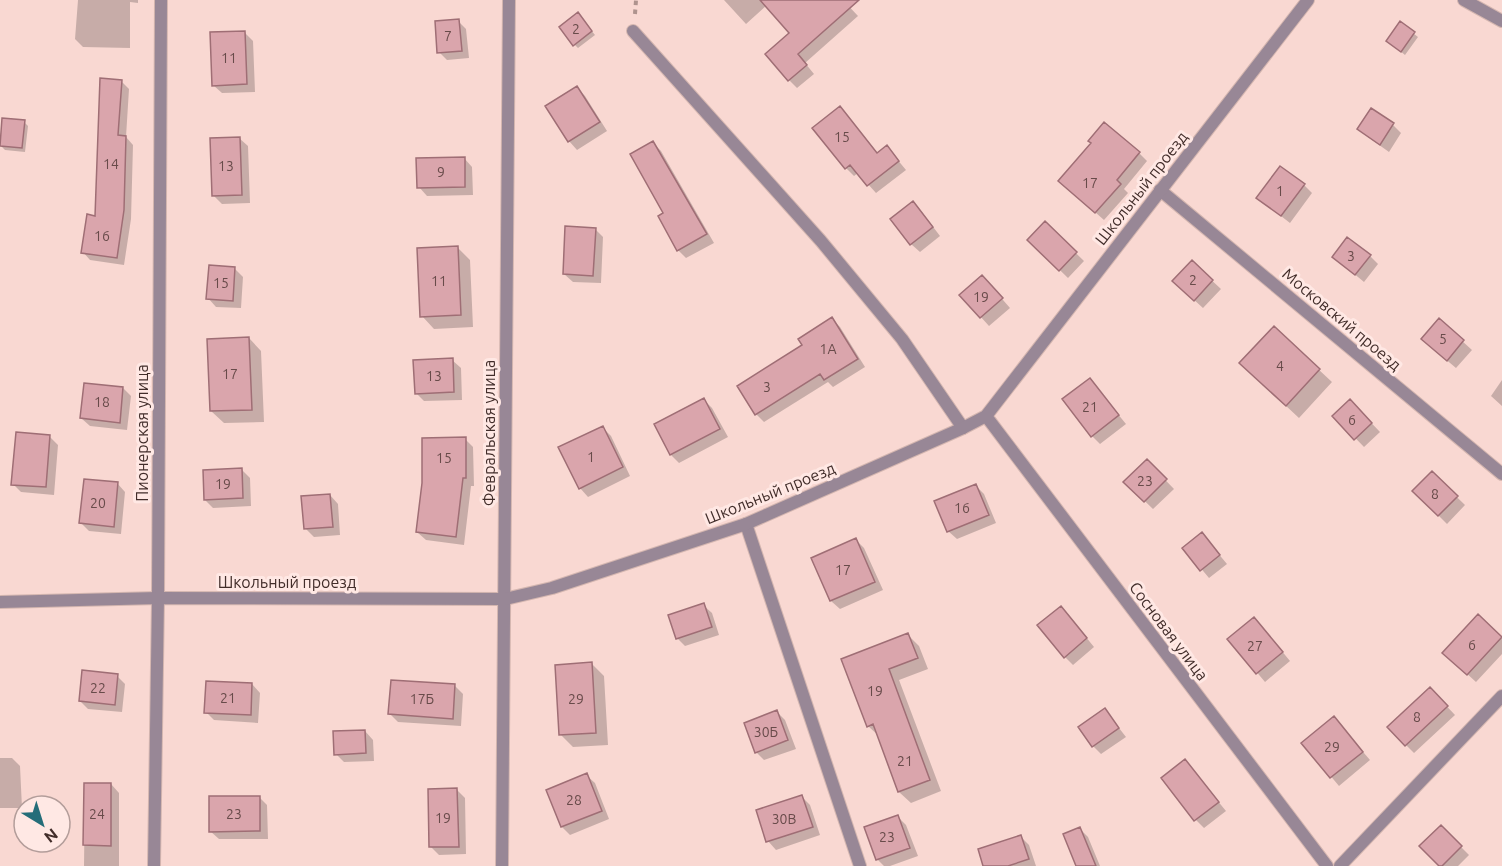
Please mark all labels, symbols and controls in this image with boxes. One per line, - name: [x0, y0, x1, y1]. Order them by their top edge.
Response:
- house number: 2: [572, 21, 580, 37]
- house number: 7: [444, 28, 452, 44]
- house number: 11: [221, 50, 237, 66]
- street label: Школьный проезд: [1091, 128, 1191, 248]
- house number: 15: [834, 129, 850, 145]
- house number: 14: [103, 156, 119, 172]
- house number: 13: [218, 158, 234, 174]
- house number: 9: [437, 164, 445, 180]
- house number: 17: [1082, 175, 1098, 191]
- house number: 1: [1276, 183, 1284, 199]
- house number: 16: [94, 228, 110, 244]
- house number: 3: [1347, 248, 1355, 264]
- street label: Московский проезд: [1279, 264, 1405, 374]
- house number: 2: [1189, 272, 1197, 288]
- house number: 11: [431, 273, 447, 289]
- house number: 15: [213, 275, 229, 291]
- house number: 19: [973, 289, 989, 305]
- house number: 5: [1439, 331, 1447, 347]
- house number: 1А: [820, 341, 837, 357]
- house number: 4: [1276, 358, 1284, 374]
- street label: Февральская улица: [480, 360, 498, 506]
- street label: Пионерская улица: [133, 364, 151, 502]
- house number: 17: [222, 366, 238, 382]
- house number: 13: [426, 368, 442, 384]
- house number: 3: [763, 379, 771, 395]
- house number: 18: [94, 394, 110, 410]
- house number: 21: [1082, 399, 1098, 415]
- house number: 6: [1348, 412, 1356, 428]
- house number: 1: [587, 449, 595, 465]
- house number: 15: [436, 450, 452, 466]
- street label: Школьный проезд: [702, 459, 838, 527]
- house number: 23: [1137, 473, 1153, 489]
- house number: 19: [215, 476, 231, 492]
- house number: 8: [1431, 486, 1439, 502]
- house number: 20: [90, 495, 106, 511]
- house number: 16: [954, 500, 970, 516]
- house number: 17: [835, 562, 851, 578]
- street label: Школьный проезд: [218, 573, 356, 591]
- street label: Сосновая улица: [1126, 578, 1212, 684]
- house number: 6: [1468, 637, 1476, 653]
- house number: 27: [1247, 638, 1263, 654]
- house number: 22: [90, 680, 106, 696]
- house number: 19: [867, 683, 883, 699]
- house number: 21: [220, 690, 236, 706]
- house number: 17Б: [410, 691, 434, 707]
- house number: 29: [568, 691, 584, 707]
- house number: 8: [1413, 709, 1421, 725]
- house number: 30Б: [754, 724, 778, 740]
- house number: 29: [1324, 739, 1340, 755]
- house number: 21: [897, 753, 913, 769]
- house number: 28: [566, 792, 582, 808]
- north arrow: [12, 794, 72, 854]
- house number: 24: [89, 806, 105, 822]
- house number: 23: [226, 806, 242, 822]
- house number: 19: [435, 810, 451, 826]
- house number: 30В: [772, 811, 796, 827]
- text: N: [41, 825, 61, 847]
- house number: 23: [879, 829, 895, 845]

